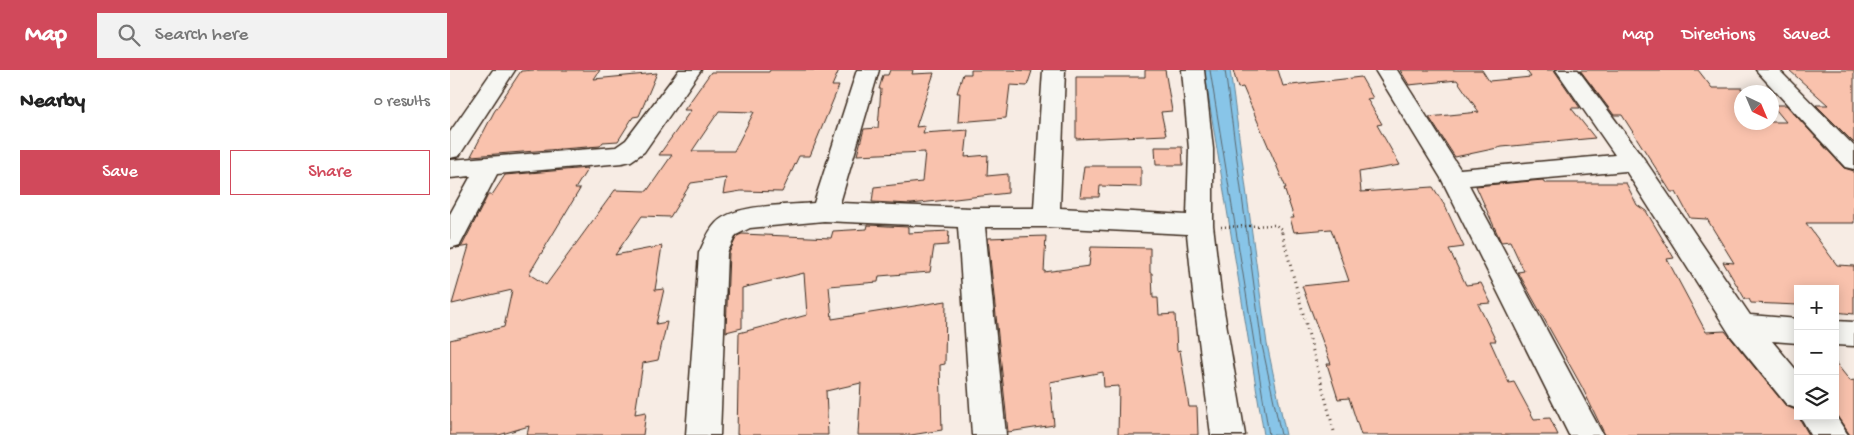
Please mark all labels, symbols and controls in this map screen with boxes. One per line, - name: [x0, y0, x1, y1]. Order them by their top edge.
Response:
- search box: [97, 13, 447, 58]
- text: Map: [25, 21, 67, 50]
- icon: search: [115, 21, 143, 49]
- text: Search here: [155, 24, 248, 47]
- text: Map: [1622, 25, 1654, 46]
- text: Directions: [1682, 25, 1755, 46]
- text: Saved: [1783, 25, 1829, 46]
- north arrow: [1734, 85, 1779, 130]
- text: Nearby: [20, 90, 85, 115]
- text: 0 results: [374, 93, 430, 112]
- button: Save: [20, 150, 220, 195]
- button: Share: [230, 150, 430, 195]
- map controls: [1794, 285, 1839, 420]
- button: +: [1794, 285, 1839, 330]
- button: −: [1794, 330, 1839, 375]
- button: layers: [1794, 375, 1839, 420]

